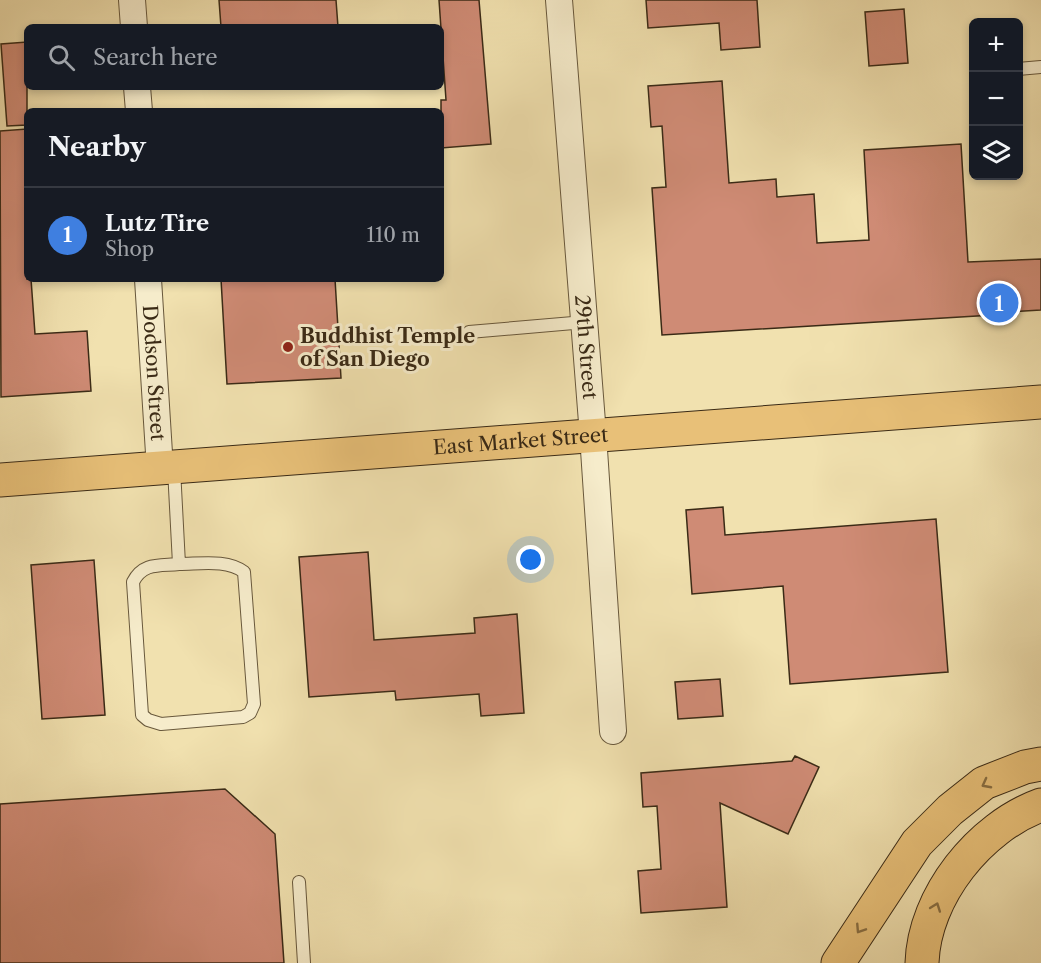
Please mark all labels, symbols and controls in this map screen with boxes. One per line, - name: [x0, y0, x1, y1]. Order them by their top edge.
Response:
- map controls: [969, 18, 1023, 180]
- button: +: [969, 18, 1023, 72]
- search box: [24, 24, 444, 90]
- icon: search: [45, 41, 78, 74]
- text: Search here: [93, 44, 218, 71]
- button: −: [969, 72, 1023, 126]
- button: layers: [969, 126, 1023, 180]
- text: Nearby: [48, 131, 146, 163]
- text: Lutz Tire: [105, 210, 209, 237]
- text: 1: [63, 223, 72, 247]
- text: 110 m: [367, 223, 420, 247]
- text: Shop: [105, 237, 154, 261]
- pin: 1: [980, 280, 1018, 326]
- street label: 29th Street: [570, 294, 602, 400]
- street label: Dodson Street: [138, 304, 170, 442]
- place label: Buddhist Temple of San Diego: [300, 324, 475, 371]
- marker: Buddhist Temple of San Diego: [281, 340, 295, 354]
- street label: East Market Street: [432, 422, 609, 460]
- your location: [516, 545, 545, 574]
- one-way arrow: [982, 777, 993, 788]
- one-way arrow: [929, 902, 942, 913]
- one-way arrow: [857, 923, 868, 934]

